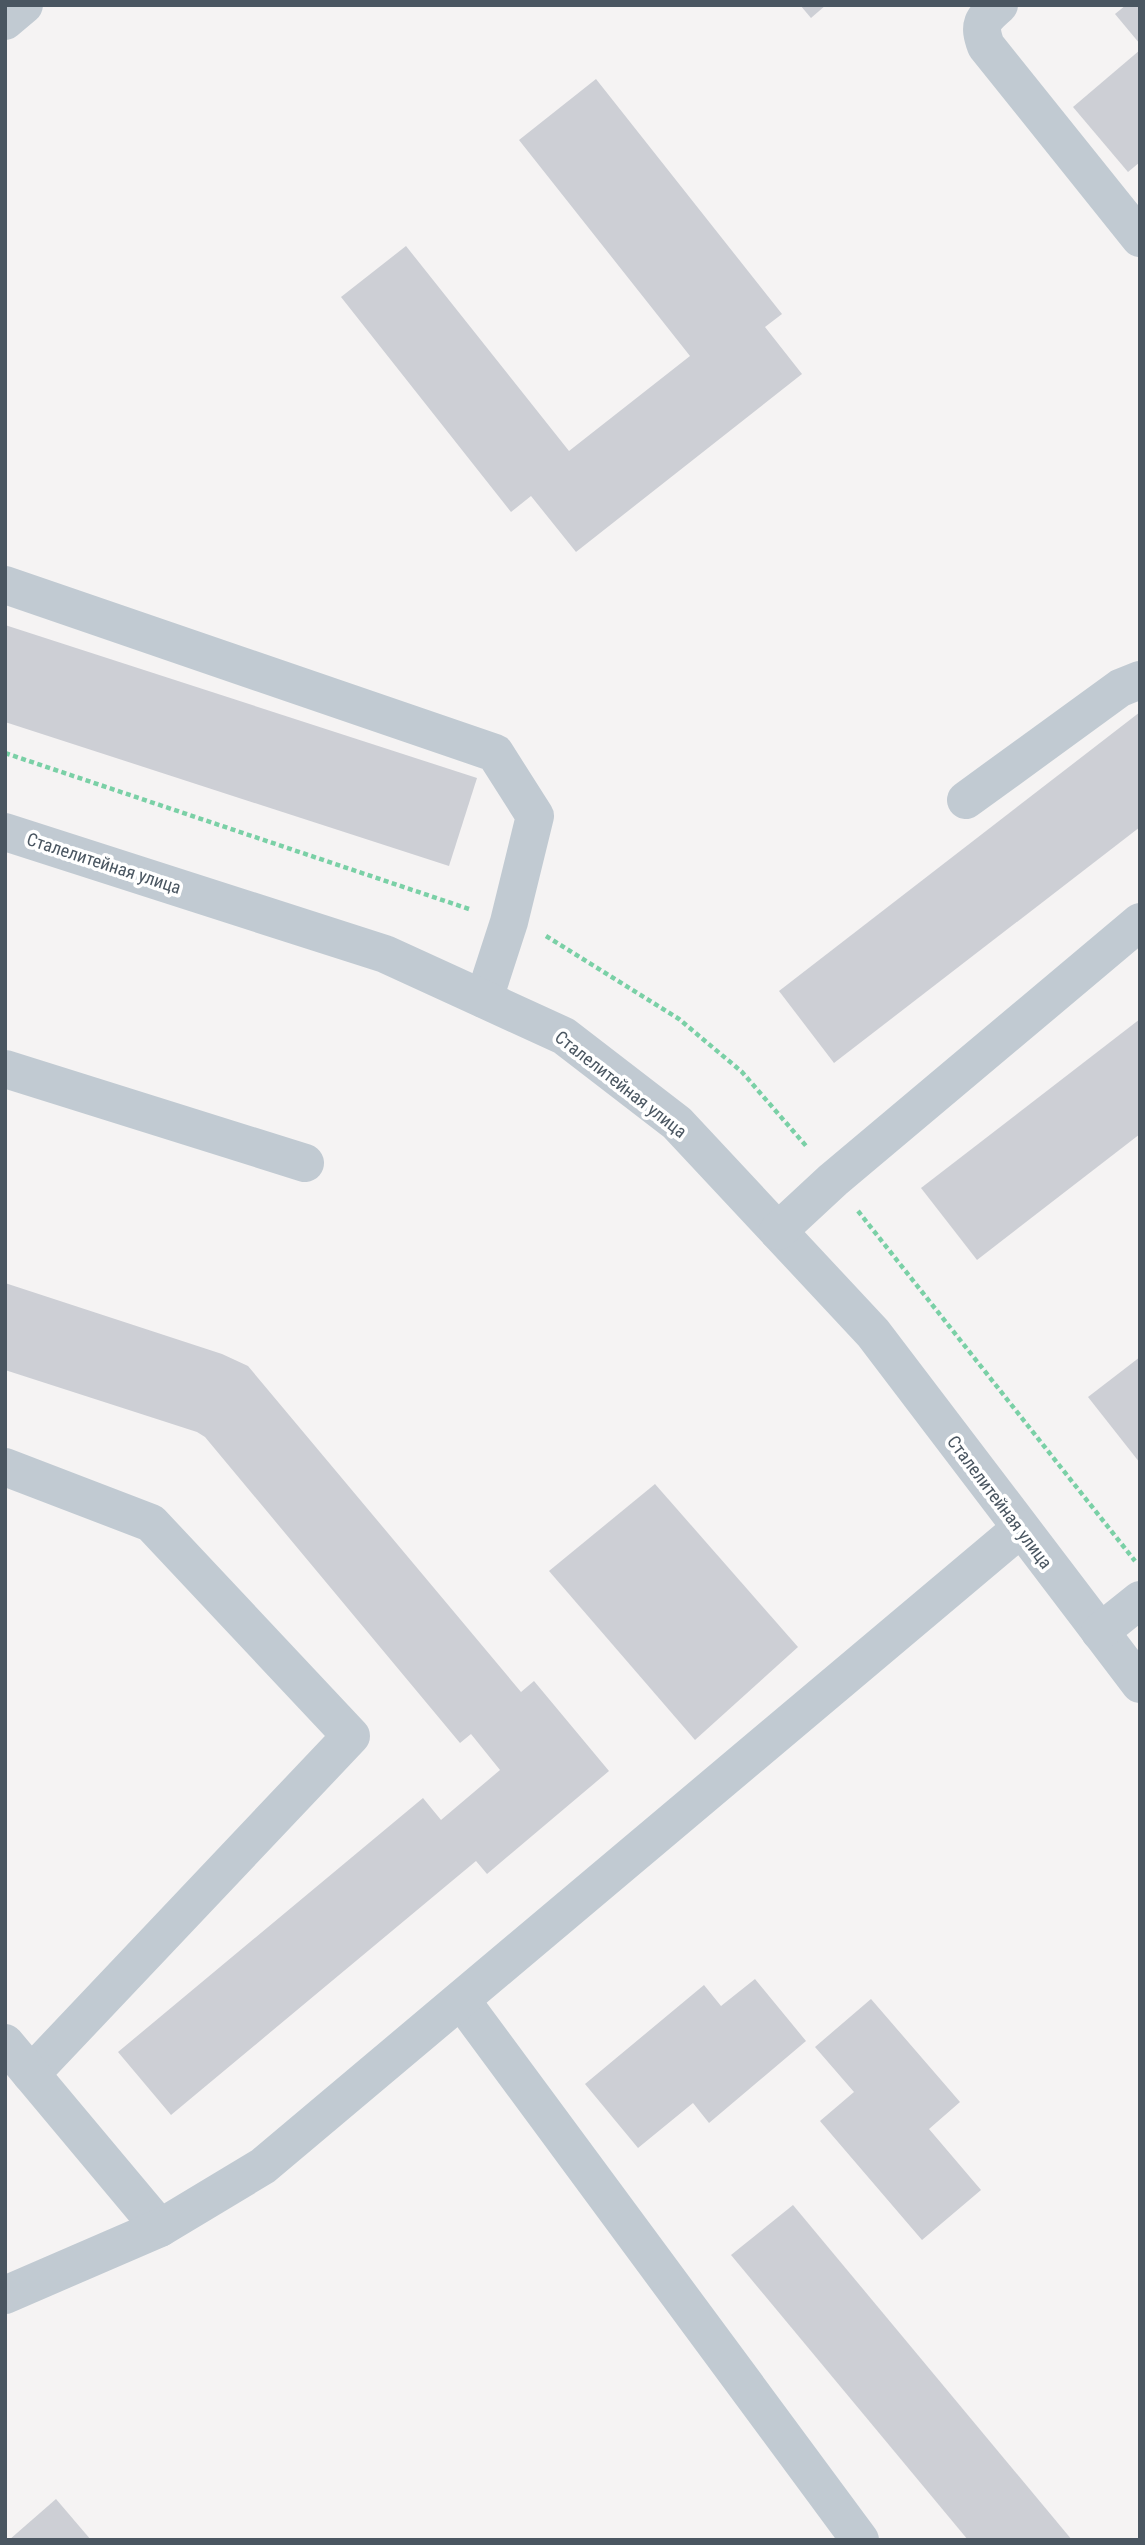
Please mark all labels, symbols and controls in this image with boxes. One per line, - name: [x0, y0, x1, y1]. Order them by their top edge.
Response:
- street label: Сталелитейная улица: [24, 828, 184, 898]
- street label: Сталелитейная улица: [551, 1026, 691, 1142]
- street label: Сталелитейная улица: [943, 1431, 1057, 1573]

